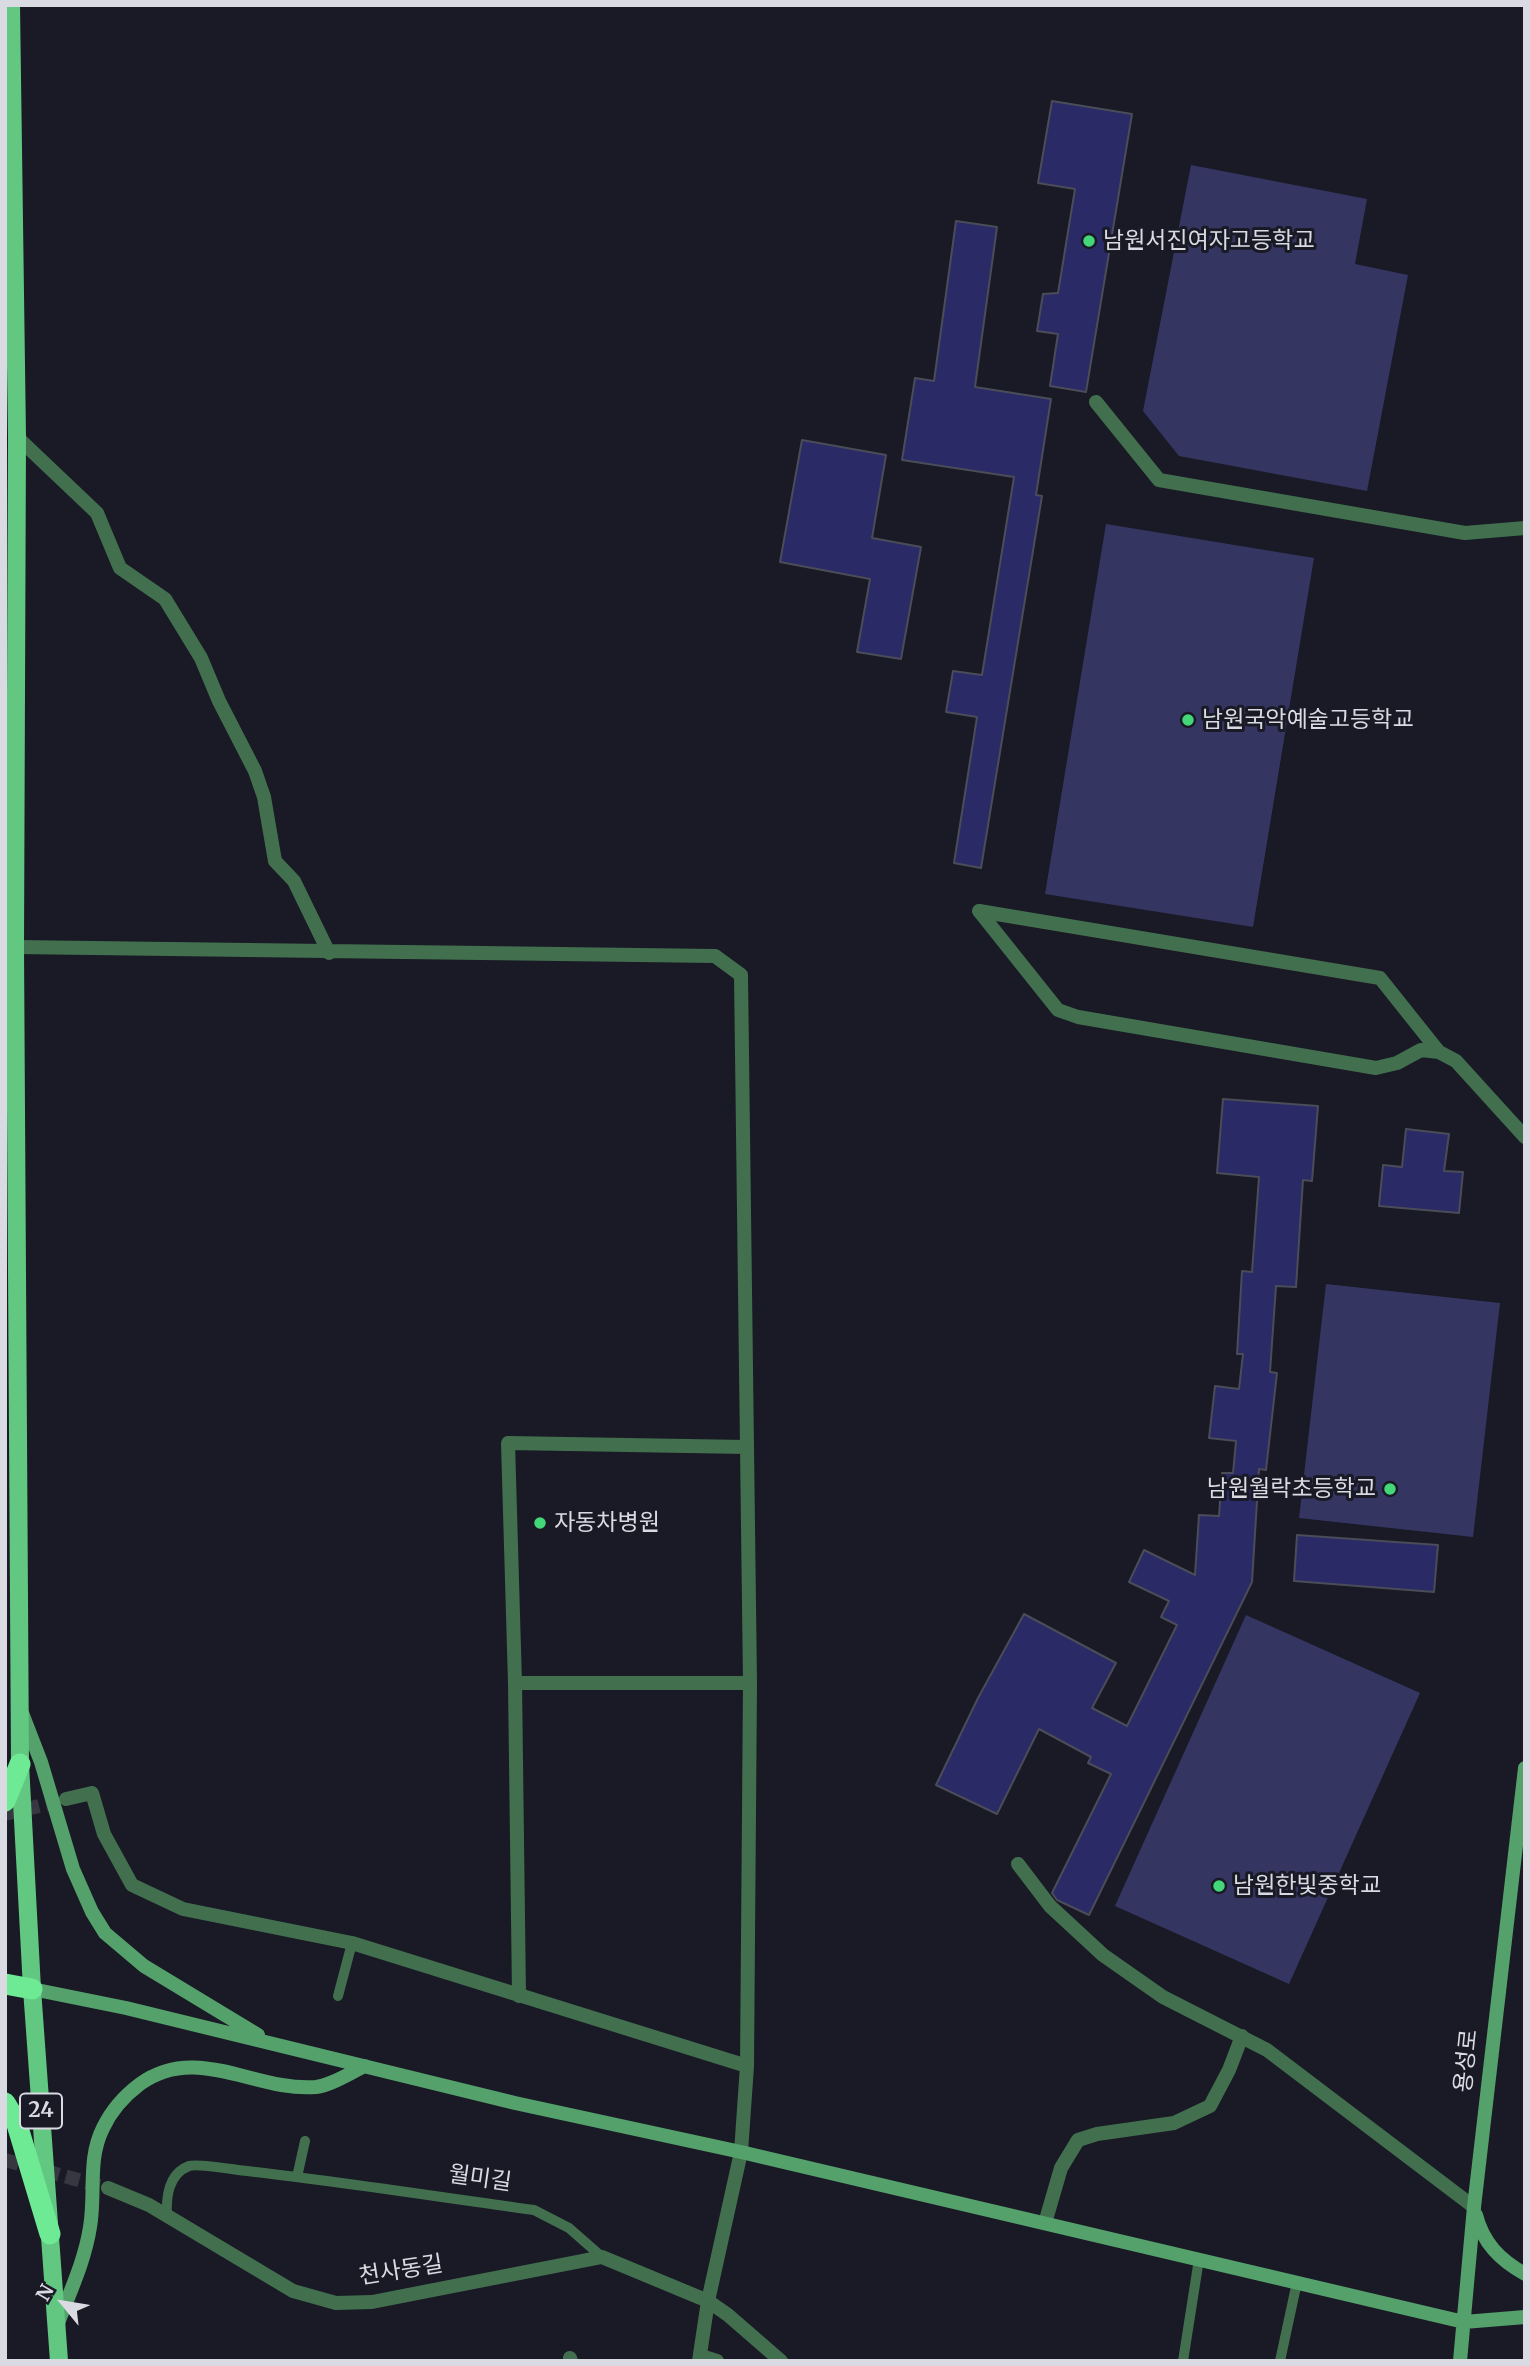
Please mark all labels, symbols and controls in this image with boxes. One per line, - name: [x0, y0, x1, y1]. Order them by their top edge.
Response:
- place label: 남원서진여자고등학교: [1103, 227, 1315, 255]
- marker: 남원서진여자고등학교: [1081, 233, 1097, 249]
- place label: 남원국악예술고등학교: [1202, 706, 1414, 734]
- marker: 남원국악예술고등학교: [1180, 712, 1196, 728]
- place label: 남원월락초등학교: [1207, 1475, 1376, 1503]
- marker: 남원월락초등학교: [1382, 1481, 1398, 1497]
- place label: 자동차병원: [554, 1509, 660, 1537]
- marker: 자동차병원: [532, 1515, 548, 1531]
- place label: 남원한빛중학교: [1233, 1872, 1381, 1900]
- marker: 남원한빛중학교: [1211, 1878, 1227, 1894]
- street label: 용성로: [1450, 2028, 1484, 2094]
- road number: 24: [20, 2094, 62, 2128]
- street label: 월미길: [447, 2161, 513, 2197]
- street label: 천사동길: [357, 2251, 445, 2291]
- north arrow: [28, 2268, 98, 2338]
- text: N: [31, 2280, 59, 2305]

